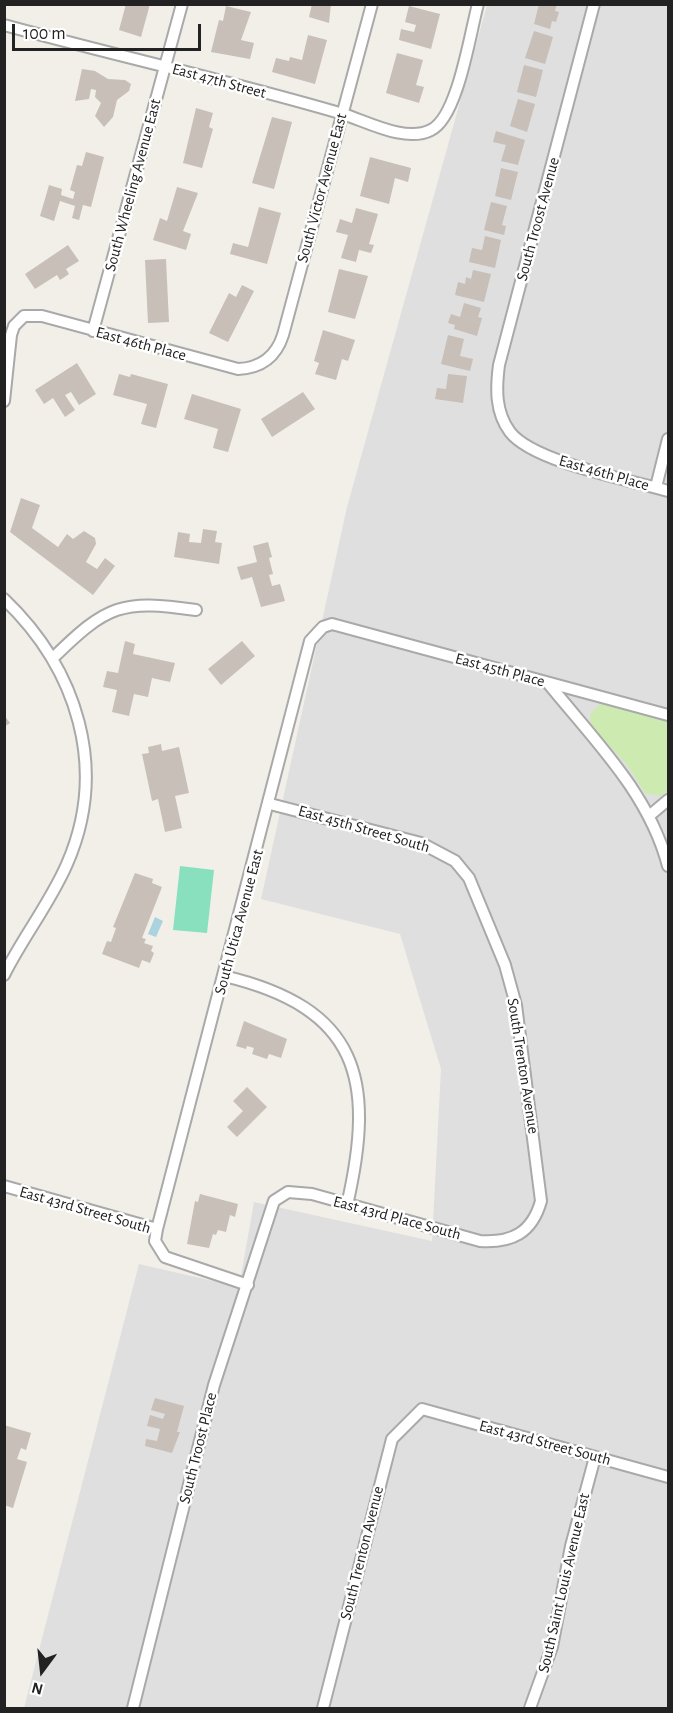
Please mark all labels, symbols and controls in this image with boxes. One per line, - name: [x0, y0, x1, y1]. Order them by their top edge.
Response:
- scale bar: [15, 12, 204, 50]
- text: 100 m: [23, 25, 66, 43]
- street label: East 47th Street: [170, 59, 268, 103]
- street label: South Wheeling Avenue East: [101, 96, 165, 274]
- street label: South Victor Avenue East: [293, 111, 351, 265]
- street label: South Troost Avenue: [512, 155, 564, 283]
- street label: East 46th Place: [94, 323, 188, 365]
- street label: East 46th Place: [557, 451, 651, 495]
- street label: East 45th Place: [453, 649, 547, 691]
- street label: East 45th Street South: [296, 801, 432, 857]
- street label: South Utica Avenue East: [210, 847, 268, 997]
- street label: South Trenton Avenue: [503, 997, 543, 1135]
- street label: East 43rd Street South: [17, 1182, 153, 1238]
- street label: East 43rd Place South: [331, 1192, 463, 1244]
- street label: South Troost Place: [175, 1390, 221, 1506]
- street label: East 43rd Street South: [477, 1416, 613, 1470]
- street label: South Trenton Avenue: [336, 1484, 388, 1622]
- street label: South Saint Louis Avenue East: [534, 1491, 594, 1675]
- north arrow: [12, 1641, 72, 1701]
- text: N: [30, 1679, 45, 1698]

